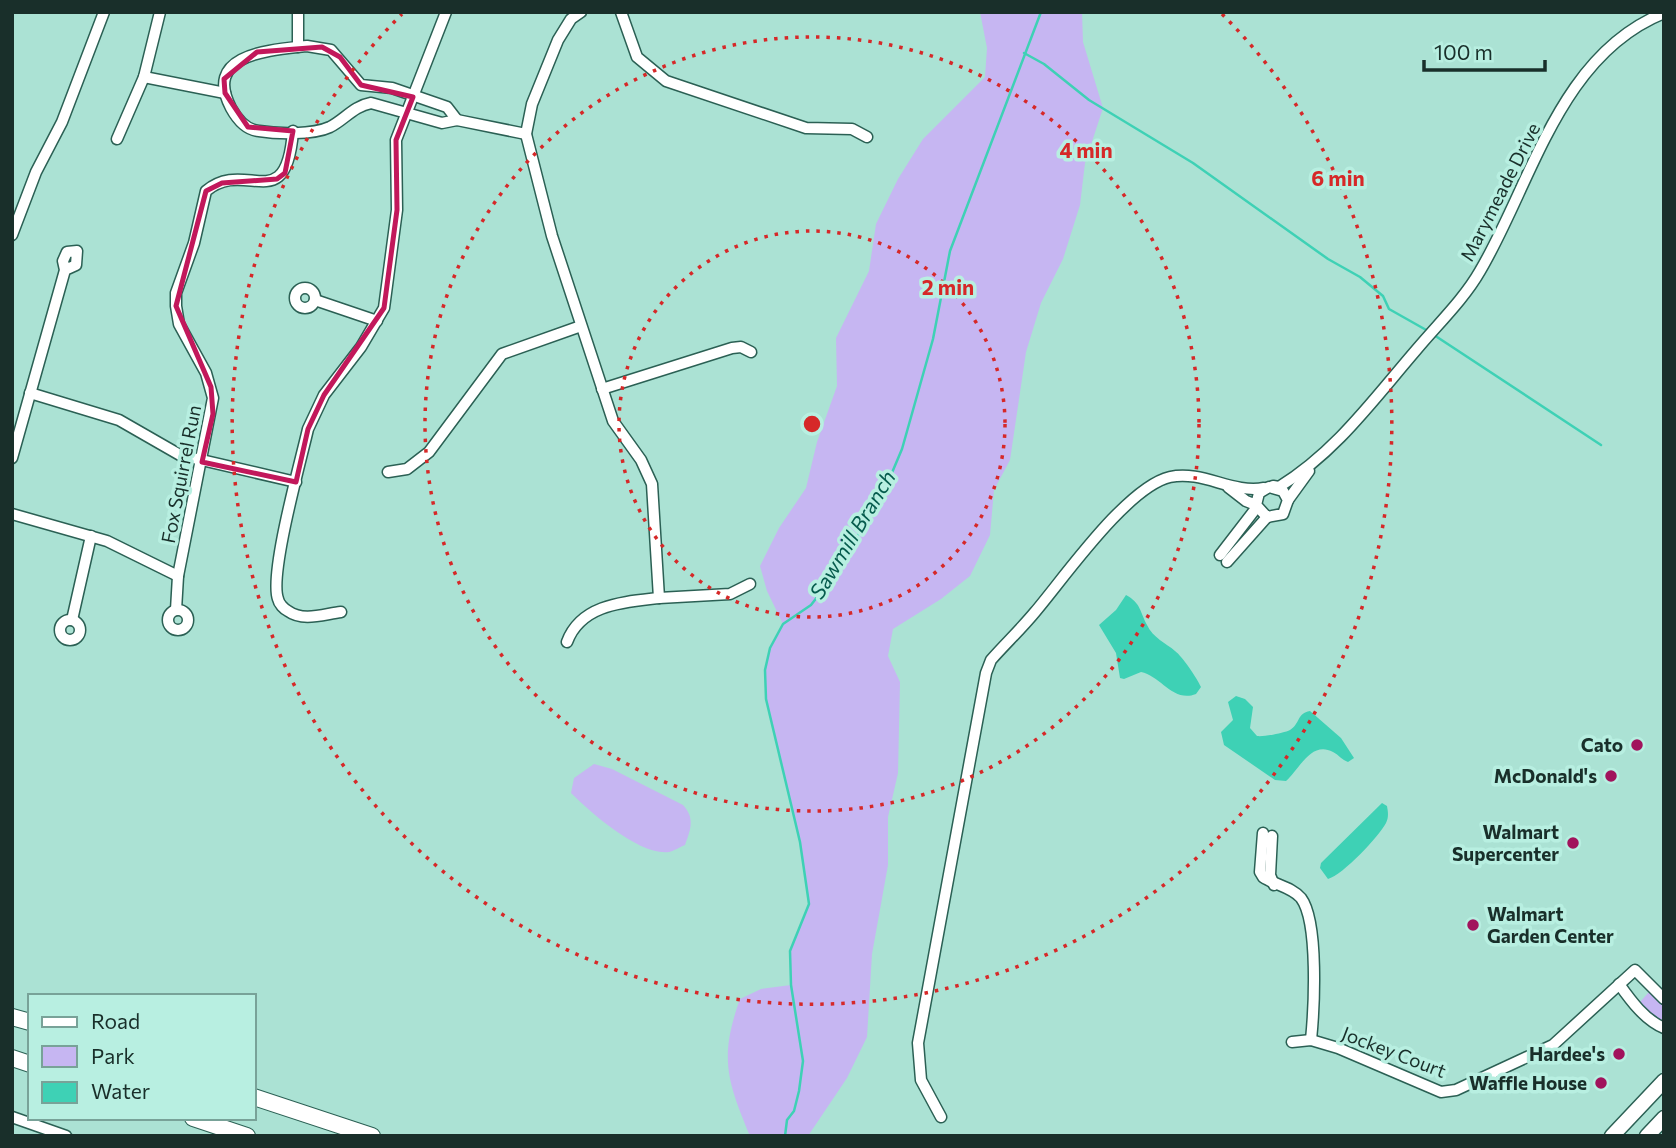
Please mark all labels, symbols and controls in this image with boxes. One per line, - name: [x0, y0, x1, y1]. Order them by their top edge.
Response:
- scale bar: [1424, 28, 1545, 72]
- text: 100 m: [1434, 39, 1493, 64]
- street label: Marymeade Drive: [1455, 119, 1544, 265]
- text: 4 min: [1059, 137, 1113, 162]
- text: 6 min: [1311, 165, 1365, 190]
- text: 2 min: [922, 274, 974, 299]
- street label: Fox Squirrel Run: [156, 403, 205, 545]
- centre of rings: [800, 412, 824, 436]
- water label: Sawmill Branch: [804, 466, 900, 603]
- place label: Cato: [1581, 733, 1623, 756]
- marker: Cato: [1629, 737, 1645, 753]
- place label: McDonald's: [1494, 764, 1597, 787]
- marker: McDonald's: [1603, 768, 1619, 784]
- place label: Walmart Supercenter: [1452, 820, 1559, 865]
- marker: Walmart Supercenter: [1565, 835, 1581, 851]
- place label: Walmart Garden Center: [1487, 902, 1614, 947]
- marker: Walmart Garden Center: [1465, 917, 1481, 933]
- legend: [28, 994, 256, 1120]
- text: Road: [91, 1008, 140, 1033]
- street label: Jockey Court: [1339, 1021, 1450, 1082]
- place label: Hardee's: [1529, 1042, 1605, 1065]
- text: Park: [91, 1043, 135, 1068]
- marker: Hardee's: [1611, 1046, 1627, 1062]
- place label: Waffle House: [1469, 1071, 1587, 1094]
- marker: Waffle House: [1593, 1075, 1609, 1091]
- text: Water: [91, 1078, 150, 1103]

